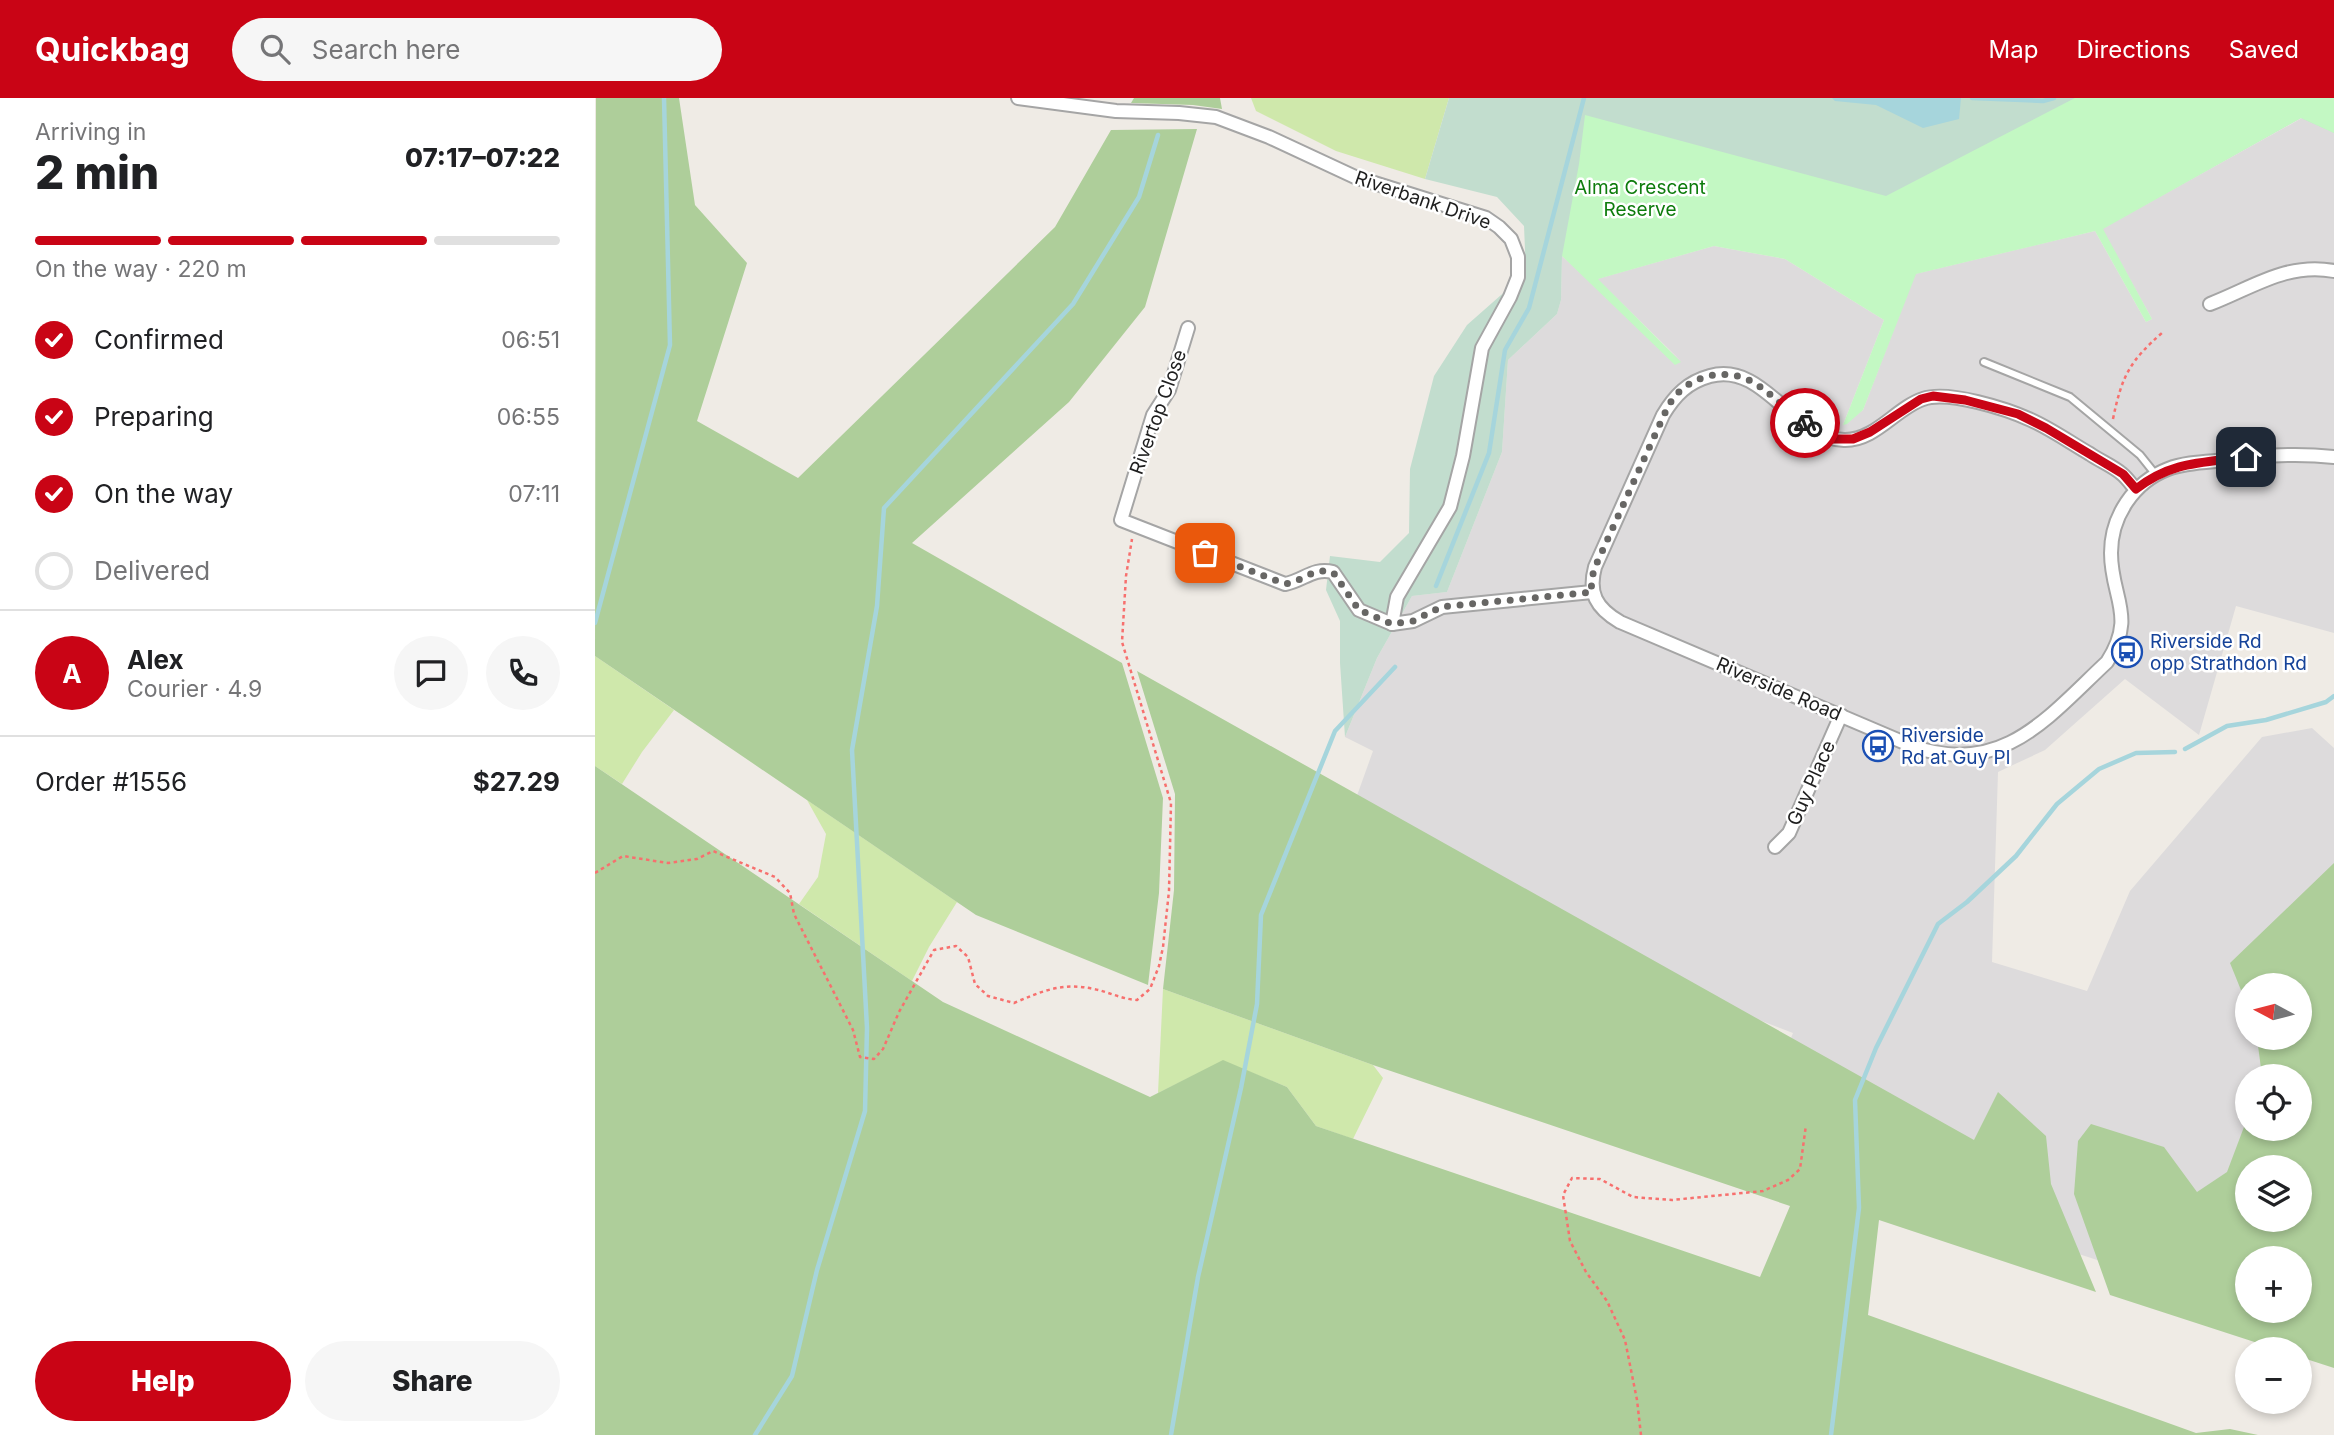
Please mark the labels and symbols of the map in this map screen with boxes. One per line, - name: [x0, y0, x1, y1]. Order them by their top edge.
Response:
- street label: Riverbank Drive: [1352, 166, 1494, 234]
- park label: Alma Crescent Reserve: [1574, 176, 1706, 221]
- street label: Rivertop Close: [1125, 346, 1191, 478]
- courier: [1770, 388, 1840, 458]
- pin: [2216, 427, 2276, 487]
- pin: [1175, 523, 1235, 583]
- place label: Riverside Rd opp Strathdon Rd: [2150, 630, 2307, 675]
- bus stop icon: Riverside Rd opp Strathdon Rd: [2110, 635, 2144, 669]
- street label: Riverside Road: [1713, 652, 1845, 726]
- place label: Riverside Rd at Guy Pl: [1901, 724, 2010, 769]
- bus stop icon: Riverside Rd at Guy Pl: [1861, 729, 1895, 763]
- street label: Guy Place: [1782, 737, 1840, 829]
- north arrow: [2235, 973, 2312, 1050]

